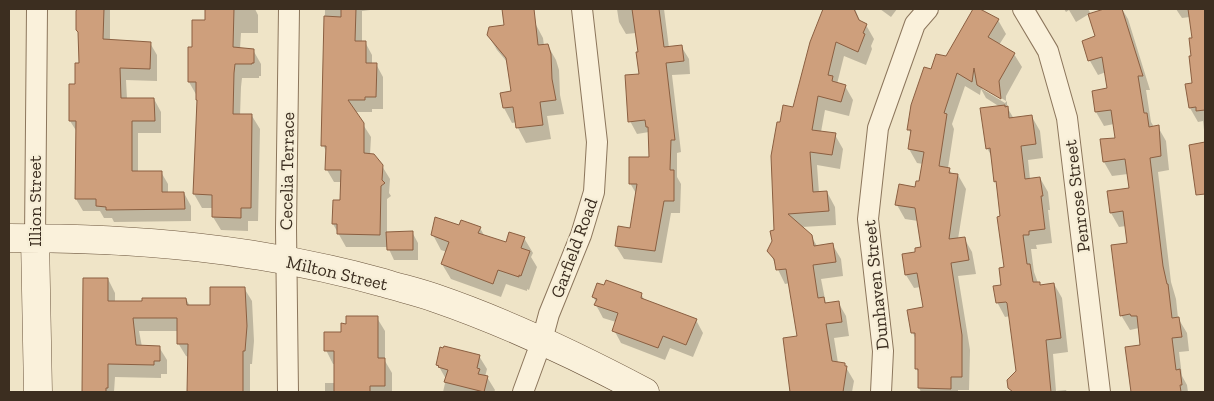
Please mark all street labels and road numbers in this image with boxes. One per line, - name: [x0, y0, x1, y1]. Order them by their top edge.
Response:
- street label: Cecelia Terrace: [275, 112, 299, 230]
- street label: Penrose Street: [1059, 138, 1095, 254]
- street label: Illion Street: [24, 155, 46, 247]
- street label: Garfield Road: [546, 195, 602, 301]
- street label: Dunhaven Street: [858, 219, 894, 351]
- street label: Milton Street: [284, 251, 390, 295]

